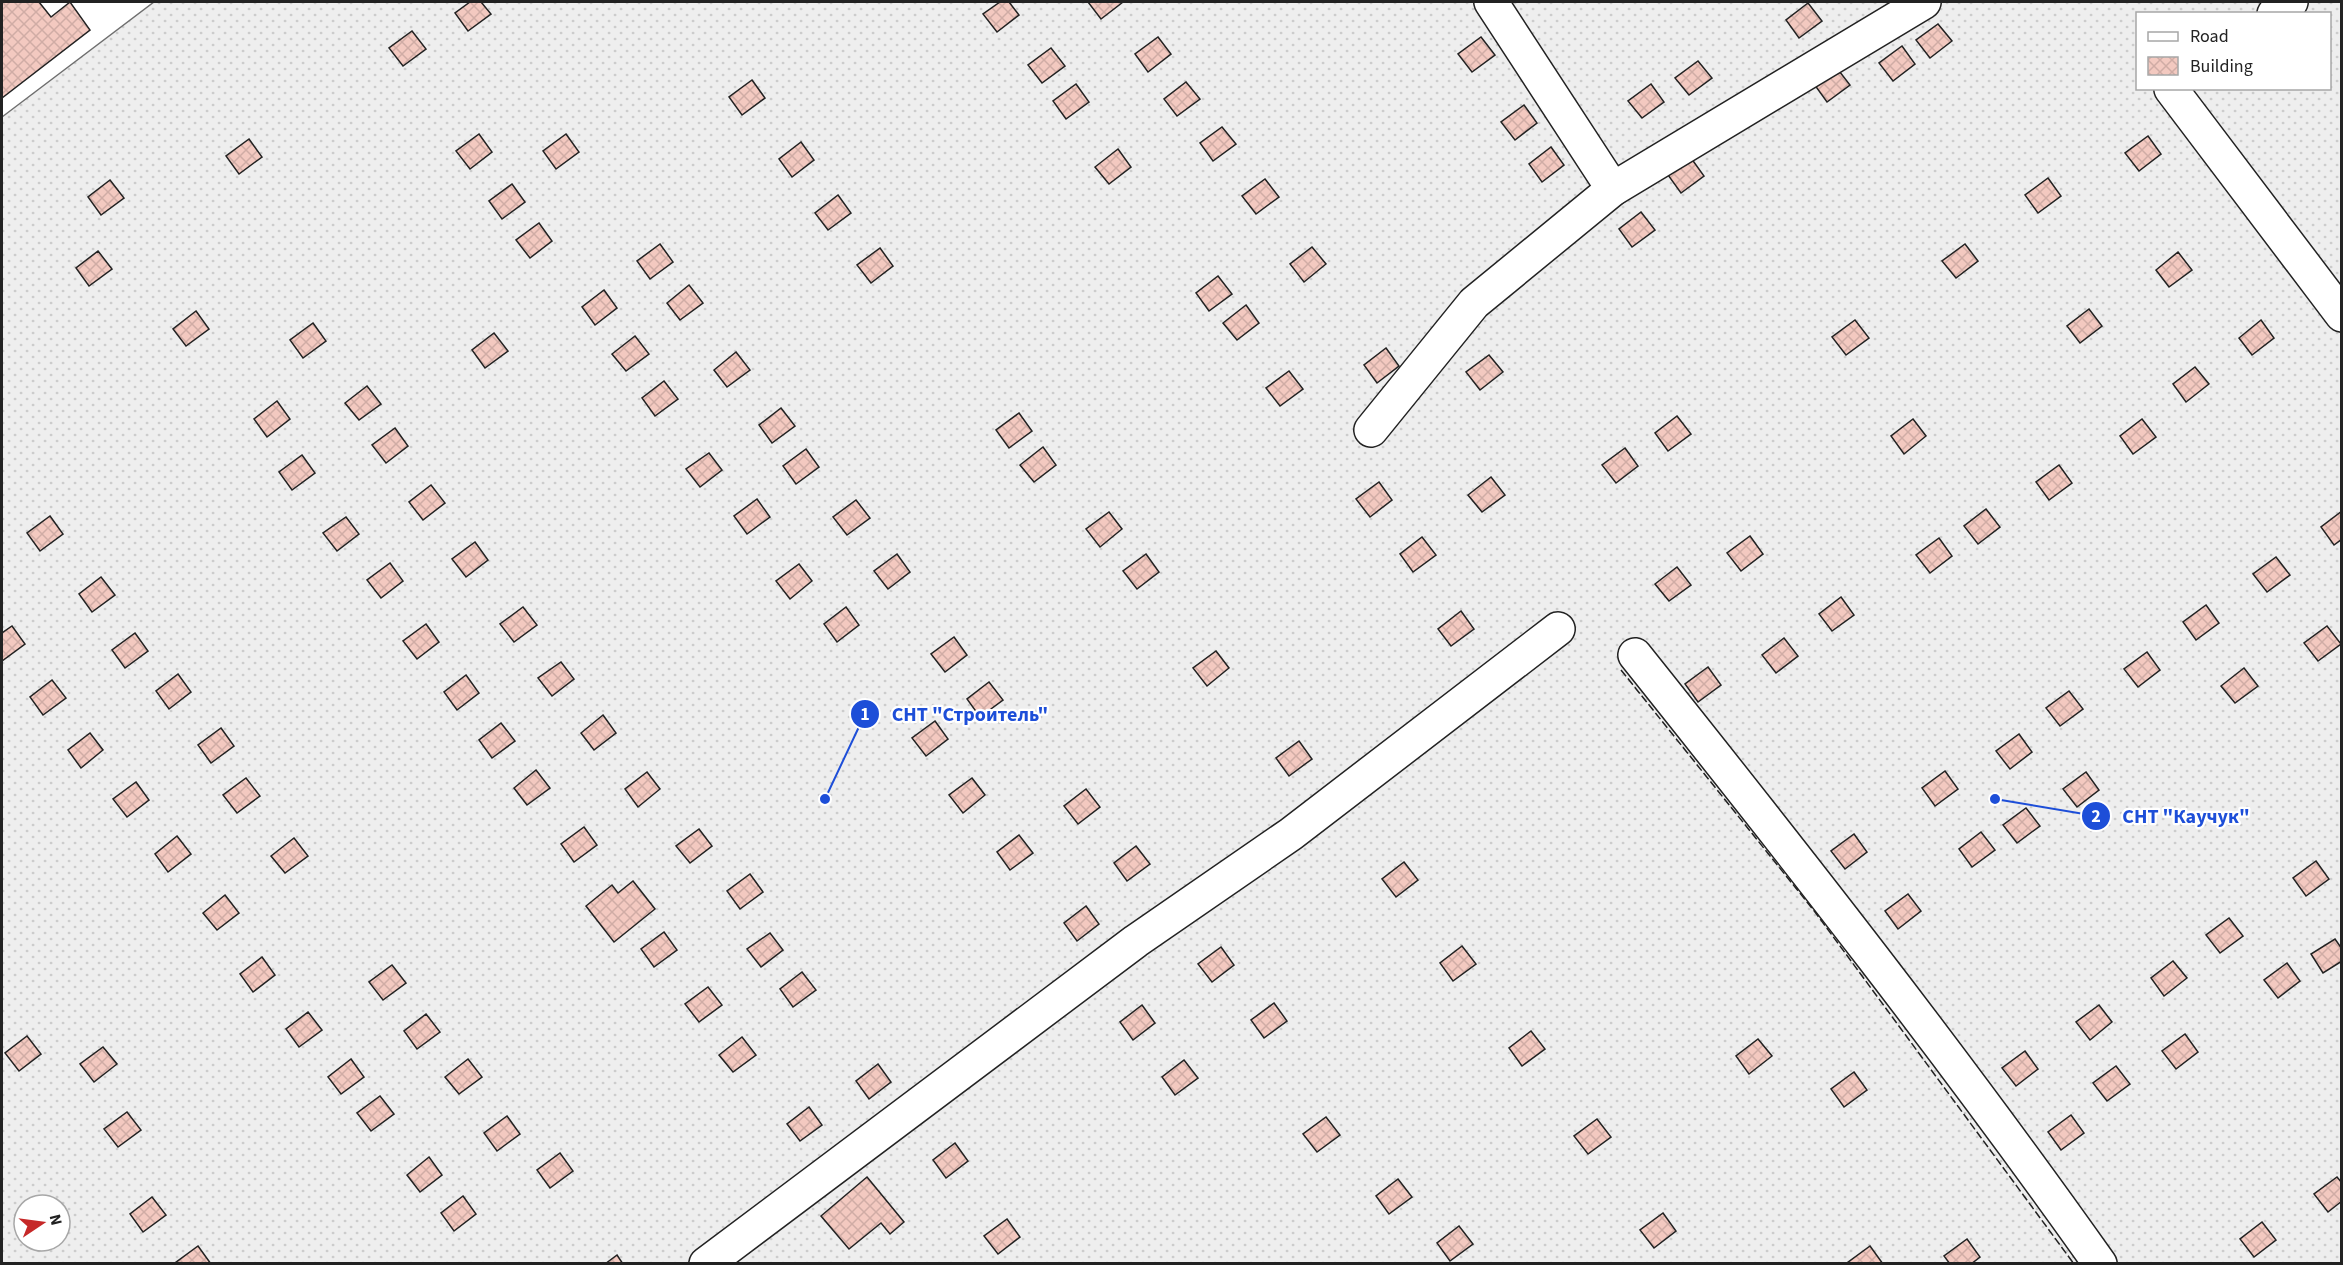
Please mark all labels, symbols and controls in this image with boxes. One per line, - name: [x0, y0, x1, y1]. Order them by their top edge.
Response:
- legend: [2136, 12, 2331, 90]
- text: Road: [2190, 24, 2229, 49]
- text: Building: [2190, 54, 2253, 79]
- callout: СНТ "Строитель": [850, 695, 1060, 733]
- text: СНТ "Строитель": [892, 701, 1048, 729]
- text: 1: [860, 702, 870, 727]
- callout: СНТ "Каучук": [2081, 797, 2262, 835]
- text: СНТ "Каучук": [2122, 803, 2250, 831]
- text: 2: [2091, 804, 2101, 829]
- north arrow: [12, 1193, 72, 1253]
- text: N: [44, 1212, 68, 1228]

